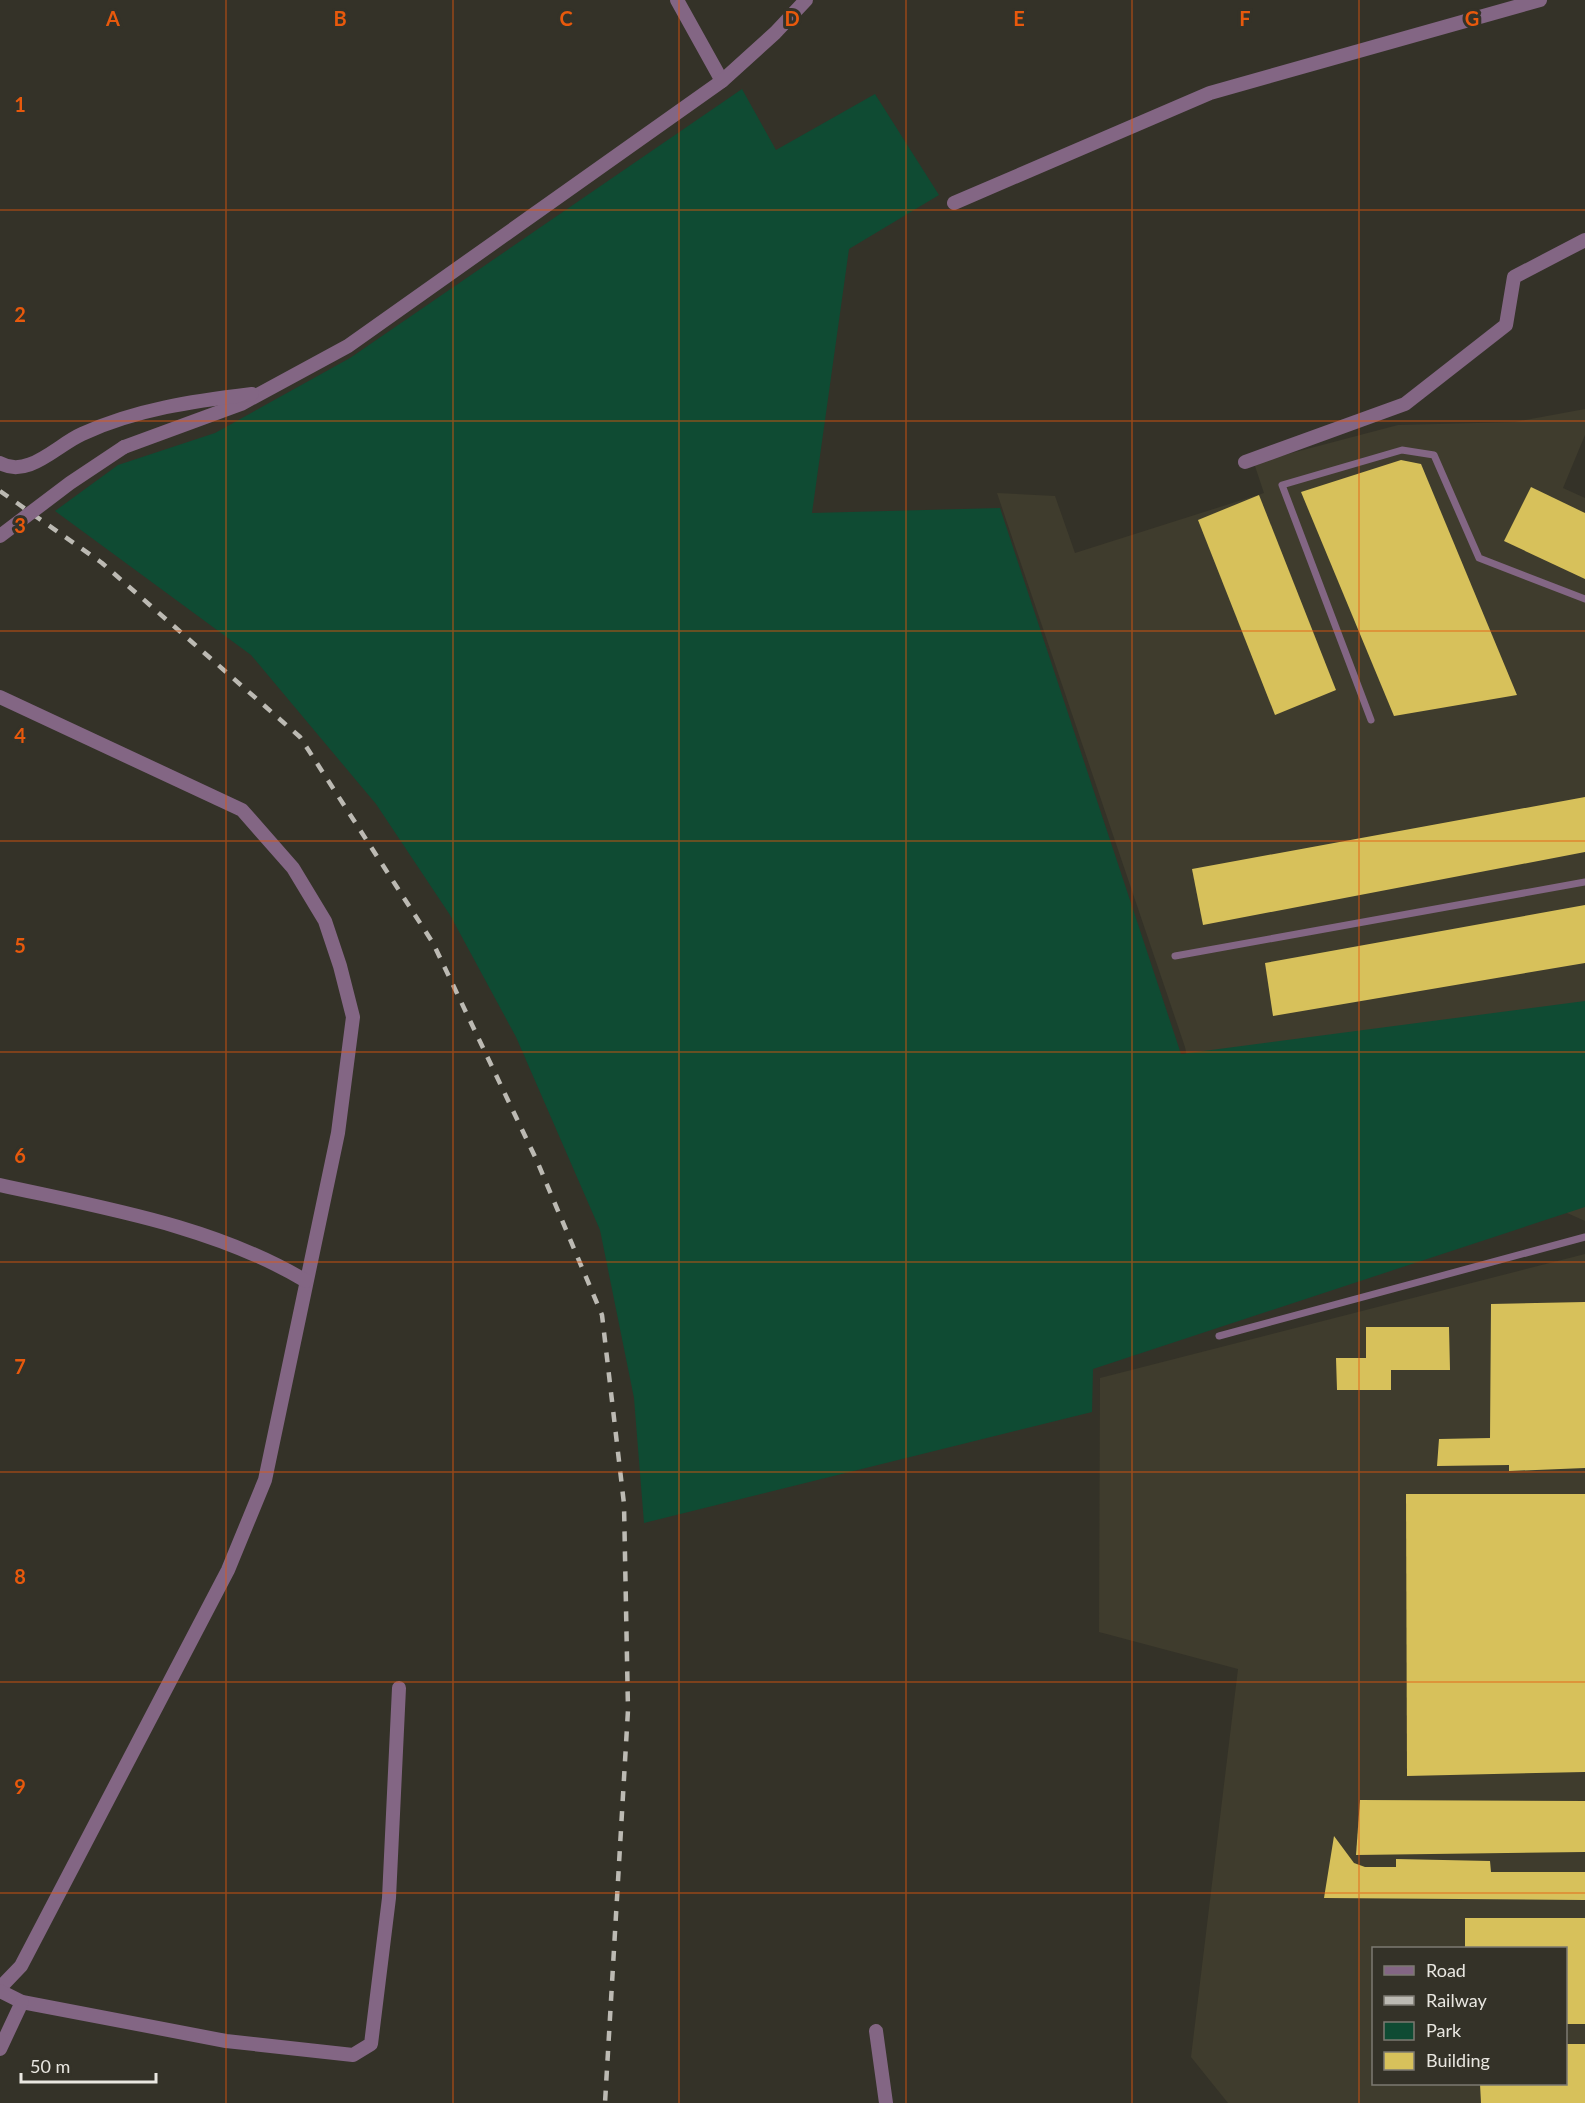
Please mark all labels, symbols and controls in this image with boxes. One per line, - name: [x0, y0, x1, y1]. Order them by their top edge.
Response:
- text: A: [105, 6, 120, 30]
- text: B: [333, 6, 347, 30]
- text: C: [559, 6, 573, 30]
- text: D: [784, 6, 800, 30]
- text: E: [1013, 6, 1025, 30]
- text: F: [1239, 6, 1251, 30]
- text: G: [1465, 6, 1479, 30]
- text: 1: [14, 92, 26, 116]
- text: 2: [14, 302, 26, 326]
- text: 3: [14, 513, 26, 537]
- text: 4: [14, 723, 26, 747]
- text: 5: [14, 933, 26, 957]
- text: 6: [14, 1143, 26, 1167]
- text: 7: [14, 1354, 26, 1378]
- text: 8: [14, 1564, 26, 1588]
- text: 9: [14, 1774, 26, 1798]
- legend: [1372, 1947, 1567, 2085]
- text: Road: [1426, 1959, 1466, 1981]
- text: Railway: [1426, 1989, 1487, 2011]
- text: Park: [1426, 2019, 1462, 2041]
- scale bar: [21, 2046, 156, 2084]
- text: Building: [1426, 2049, 1490, 2071]
- text: 50 m: [30, 2055, 70, 2077]

